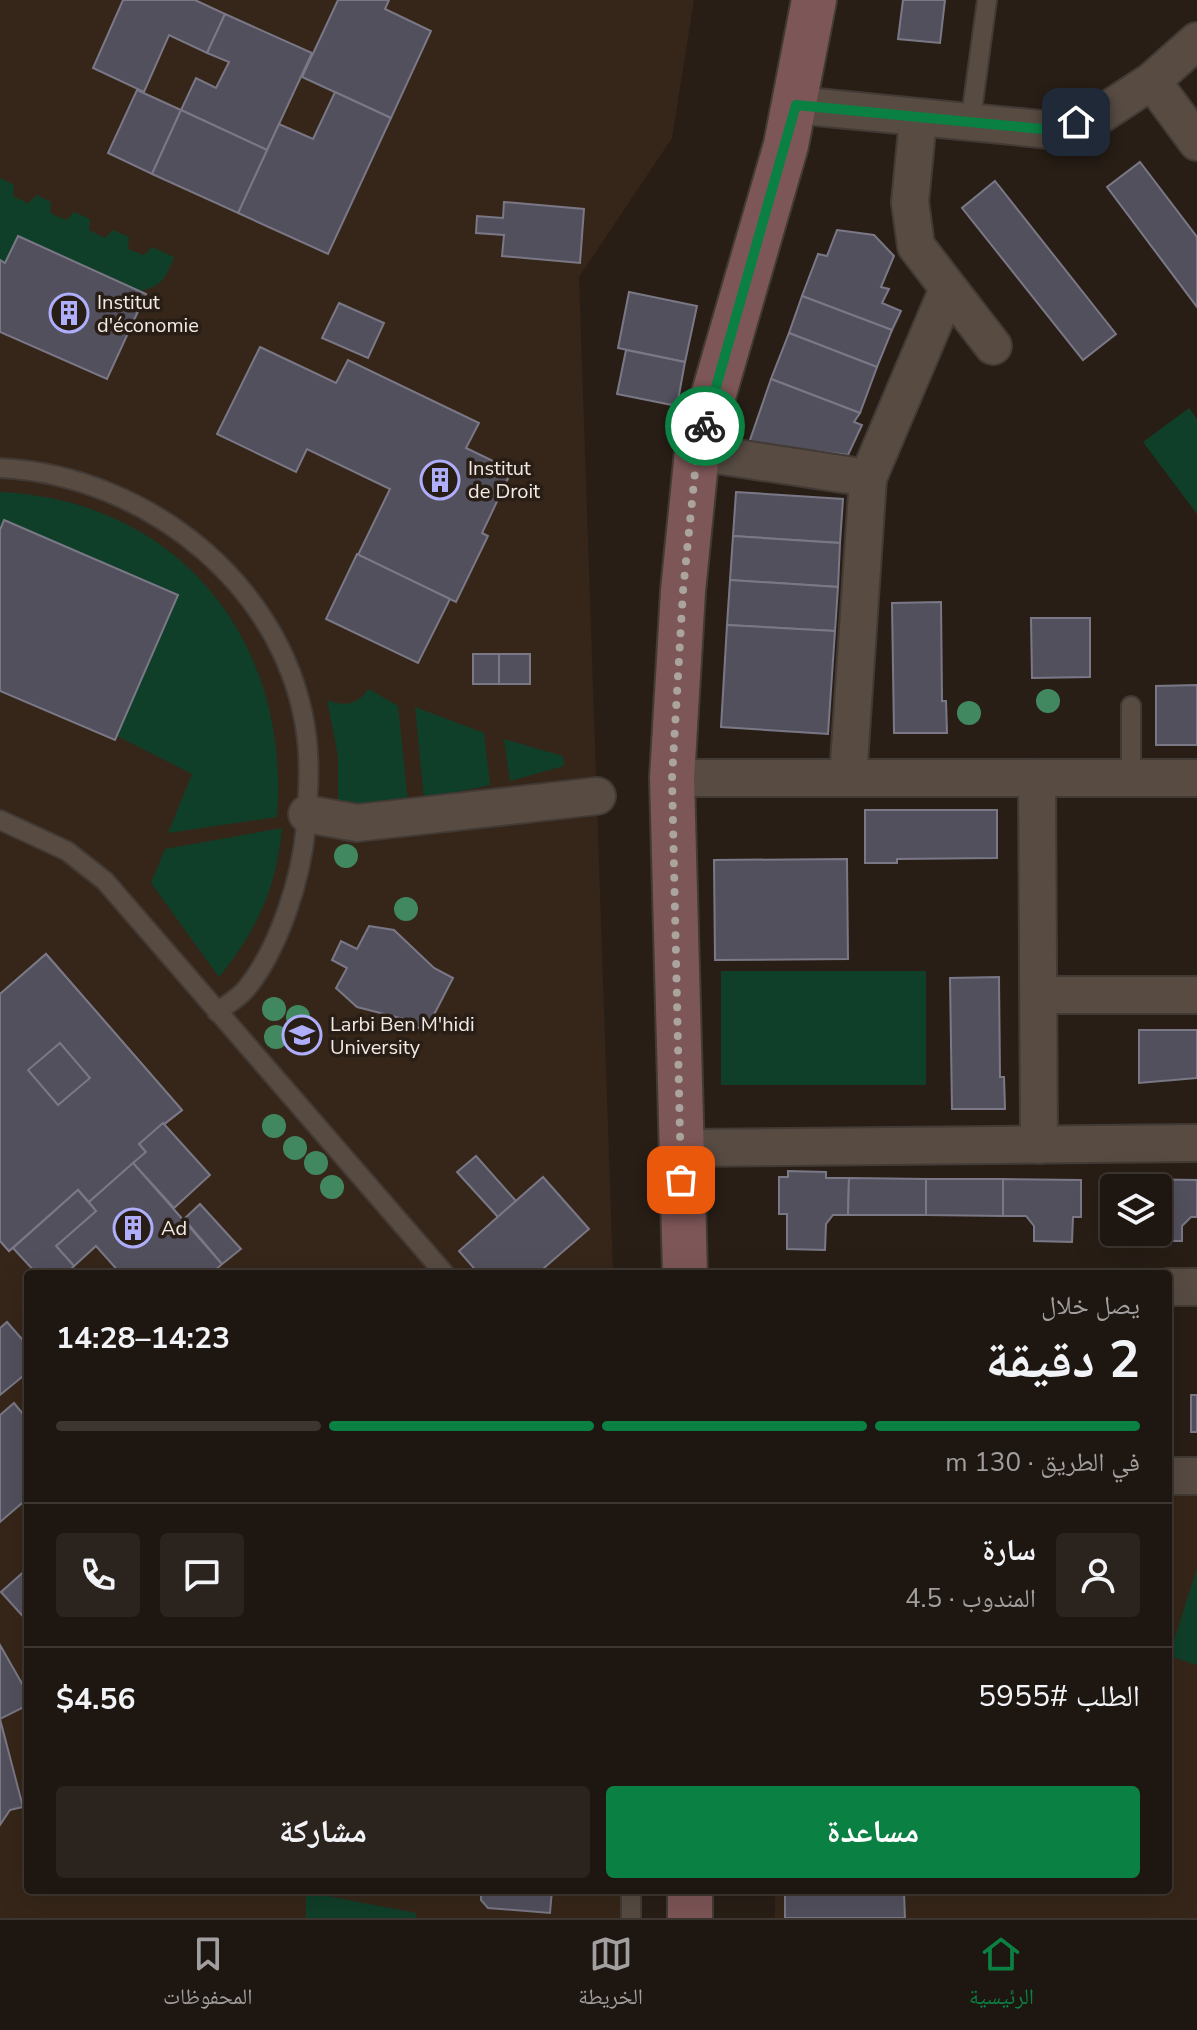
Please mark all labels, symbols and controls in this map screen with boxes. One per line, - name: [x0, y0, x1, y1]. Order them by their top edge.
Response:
- pin: [1042, 88, 1110, 156]
- icon: home: [1054, 100, 1098, 144]
- place label: Institut d'économie: [97, 289, 199, 339]
- building icon: Institut d'économie: [48, 292, 90, 334]
- courier: [665, 386, 745, 466]
- icon: bike: [683, 404, 727, 448]
- place label: Institut de Droit: [468, 455, 541, 505]
- building icon: Institut de Droit: [419, 459, 461, 501]
- place label: Larbi Ben M'hidi University: [330, 1011, 475, 1061]
- school or university icon: Larbi Ben M'hidi University: [281, 1014, 323, 1056]
- pin: [647, 1146, 715, 1214]
- icon: bag: [659, 1158, 703, 1202]
- map controls: [1100, 1174, 1172, 1246]
- button: layers: [1100, 1174, 1172, 1246]
- building icon: Ad: [112, 1207, 154, 1249]
- place label: Ad: [161, 1215, 187, 1242]
- text: يصل خلال: [1041, 1288, 1140, 1323]
- text: 14:23–14:28: [56, 1318, 230, 1359]
- text: 2 دقيقة: [986, 1324, 1140, 1395]
- text: في الطريق · 130 m: [945, 1445, 1140, 1480]
- text: سارة: [982, 1530, 1036, 1571]
- button: phone: [56, 1533, 140, 1617]
- button: chat: [160, 1533, 244, 1617]
- button: person: [1056, 1533, 1140, 1617]
- text: المندوب · 4.5: [905, 1581, 1036, 1616]
- text: الطلب #5955: [978, 1676, 1140, 1717]
- text: $4.56: [56, 1679, 135, 1720]
- button: مشاركة: [56, 1786, 590, 1878]
- button: مساعدة: [606, 1786, 1140, 1878]
- tab: المحفوظات: [163, 1932, 252, 2018]
- tab: الخريطة: [578, 1932, 643, 2018]
- tab: الرئيسية: [969, 1932, 1034, 2018]

